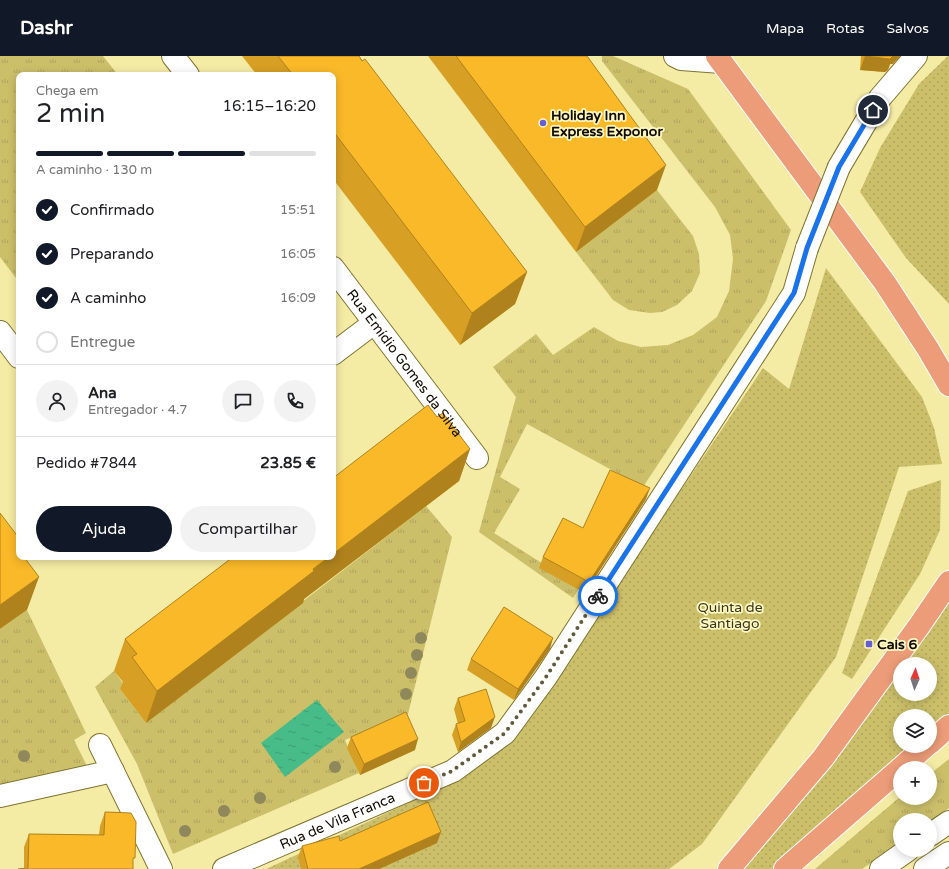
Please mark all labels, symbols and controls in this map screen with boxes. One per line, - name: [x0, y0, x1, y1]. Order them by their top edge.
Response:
- text: Dashr: [20, 17, 73, 39]
- text: Mapa: [766, 20, 804, 37]
- text: Rotas: [826, 20, 864, 37]
- text: Salvos: [886, 20, 929, 37]
- text: Chega em: [36, 83, 99, 99]
- pin: [856, 93, 890, 127]
- text: 16:15–16:20: [223, 97, 316, 115]
- text: 2 min: [36, 98, 105, 129]
- icon: home: [862, 99, 884, 121]
- place label: Holiday Inn Express Exponor: [551, 107, 663, 140]
- marker: Holiday Inn Express Exponor: [538, 118, 548, 128]
- text: A caminho · 130 m: [36, 162, 152, 178]
- icon: check: [36, 199, 58, 221]
- text: Confirmado: [70, 201, 154, 219]
- text: 15:51: [280, 202, 316, 218]
- icon: check: [36, 243, 58, 265]
- text: Preparando: [70, 245, 154, 263]
- text: 16:05: [280, 246, 316, 262]
- street label: Rua Emídio Gomes da Silva: [343, 286, 466, 440]
- icon: check: [36, 287, 58, 309]
- text: A caminho: [70, 289, 146, 307]
- text: 16:09: [280, 290, 316, 306]
- text: Entregue: [70, 333, 135, 351]
- button: person: [36, 380, 78, 422]
- button: chat: [222, 380, 264, 422]
- button: phone: [274, 380, 316, 422]
- text: Ana: [88, 384, 117, 402]
- text: Entregador · 4.7: [88, 402, 187, 418]
- text: Pedido #7844: [36, 454, 137, 472]
- text: 23.85 €: [260, 454, 316, 472]
- button: Ajuda: [36, 506, 172, 552]
- button: Compartilhar: [180, 506, 316, 552]
- courier: [578, 576, 618, 616]
- icon: bike: [587, 585, 609, 607]
- park label: Quinta de Santiago: [697, 599, 763, 632]
- place label: Cais 6: [877, 636, 917, 653]
- marker: Cais 6: [864, 639, 874, 649]
- north arrow: [893, 657, 937, 701]
- map controls: [893, 657, 937, 857]
- button: layers: [893, 709, 937, 753]
- button: +: [893, 761, 937, 805]
- pin: [407, 766, 441, 800]
- icon: bag: [413, 772, 435, 794]
- street label: Rua de Vila Franca: [277, 789, 398, 853]
- button: −: [893, 813, 937, 857]

